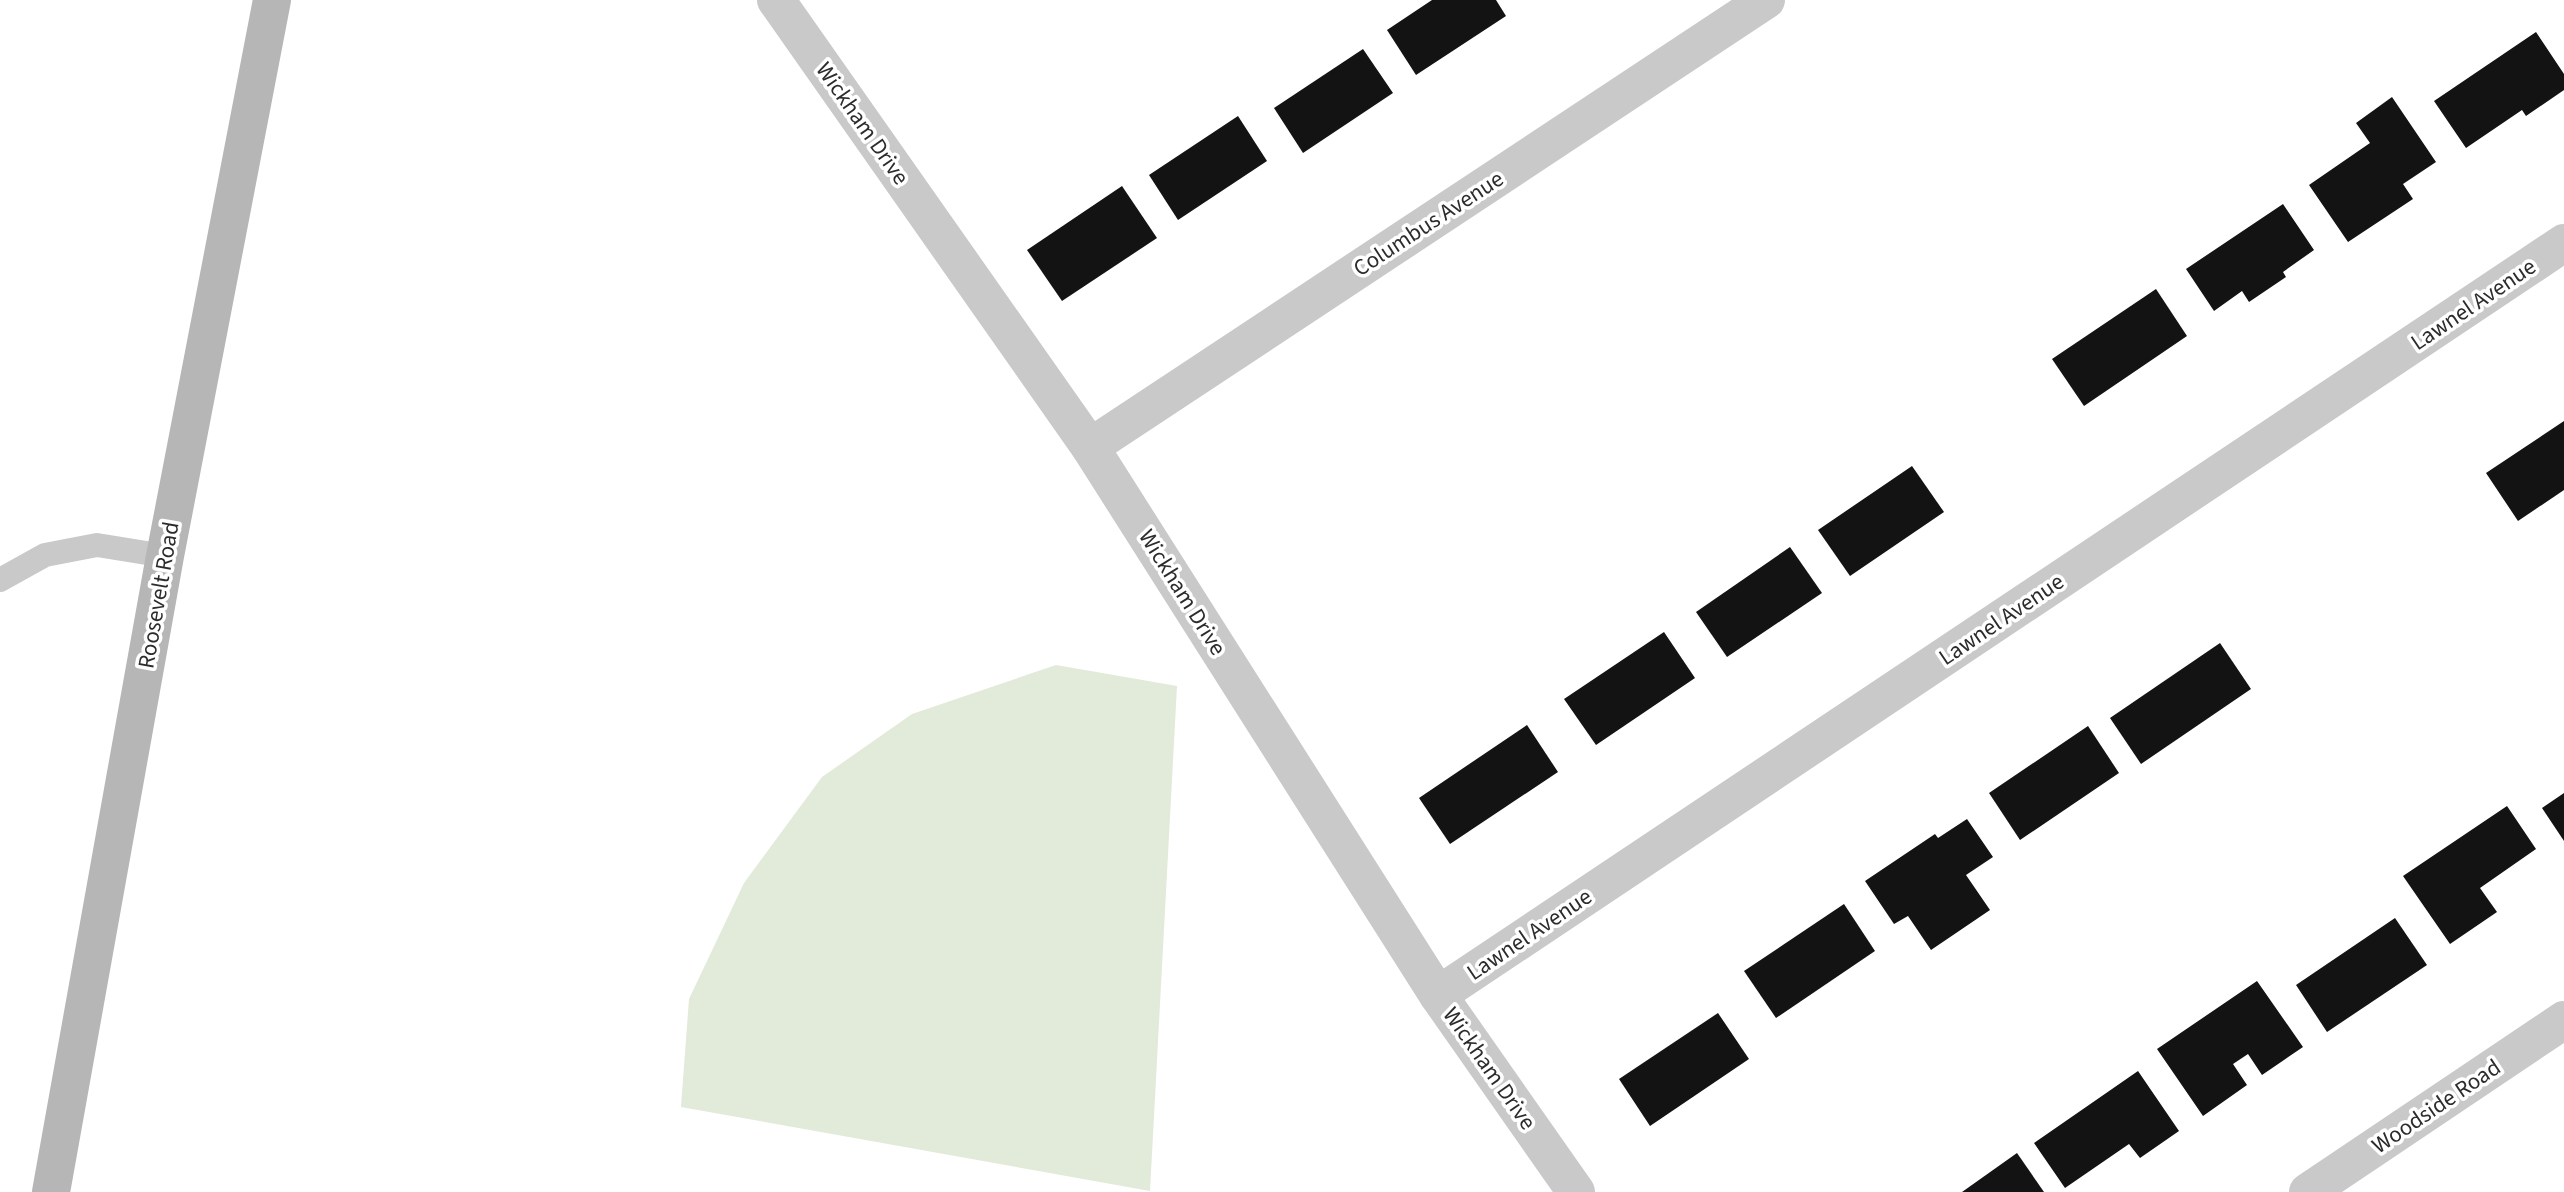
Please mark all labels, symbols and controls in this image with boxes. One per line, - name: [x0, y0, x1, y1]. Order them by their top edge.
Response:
- street label: Wickham Drive: [808, 55, 917, 191]
- street label: Columbus Avenue: [1347, 162, 1510, 284]
- street label: Lawnel Avenue: [2404, 250, 2542, 359]
- street label: Roosevelt Road: [129, 519, 188, 671]
- street label: Wickham Drive: [1131, 523, 1235, 662]
- street label: Lawnel Avenue: [1932, 565, 2070, 674]
- street label: Lawnel Avenue: [1460, 880, 1598, 989]
- street label: Wickham Drive: [1435, 1000, 1544, 1136]
- street label: Woodside Road: [2365, 1051, 2507, 1162]

